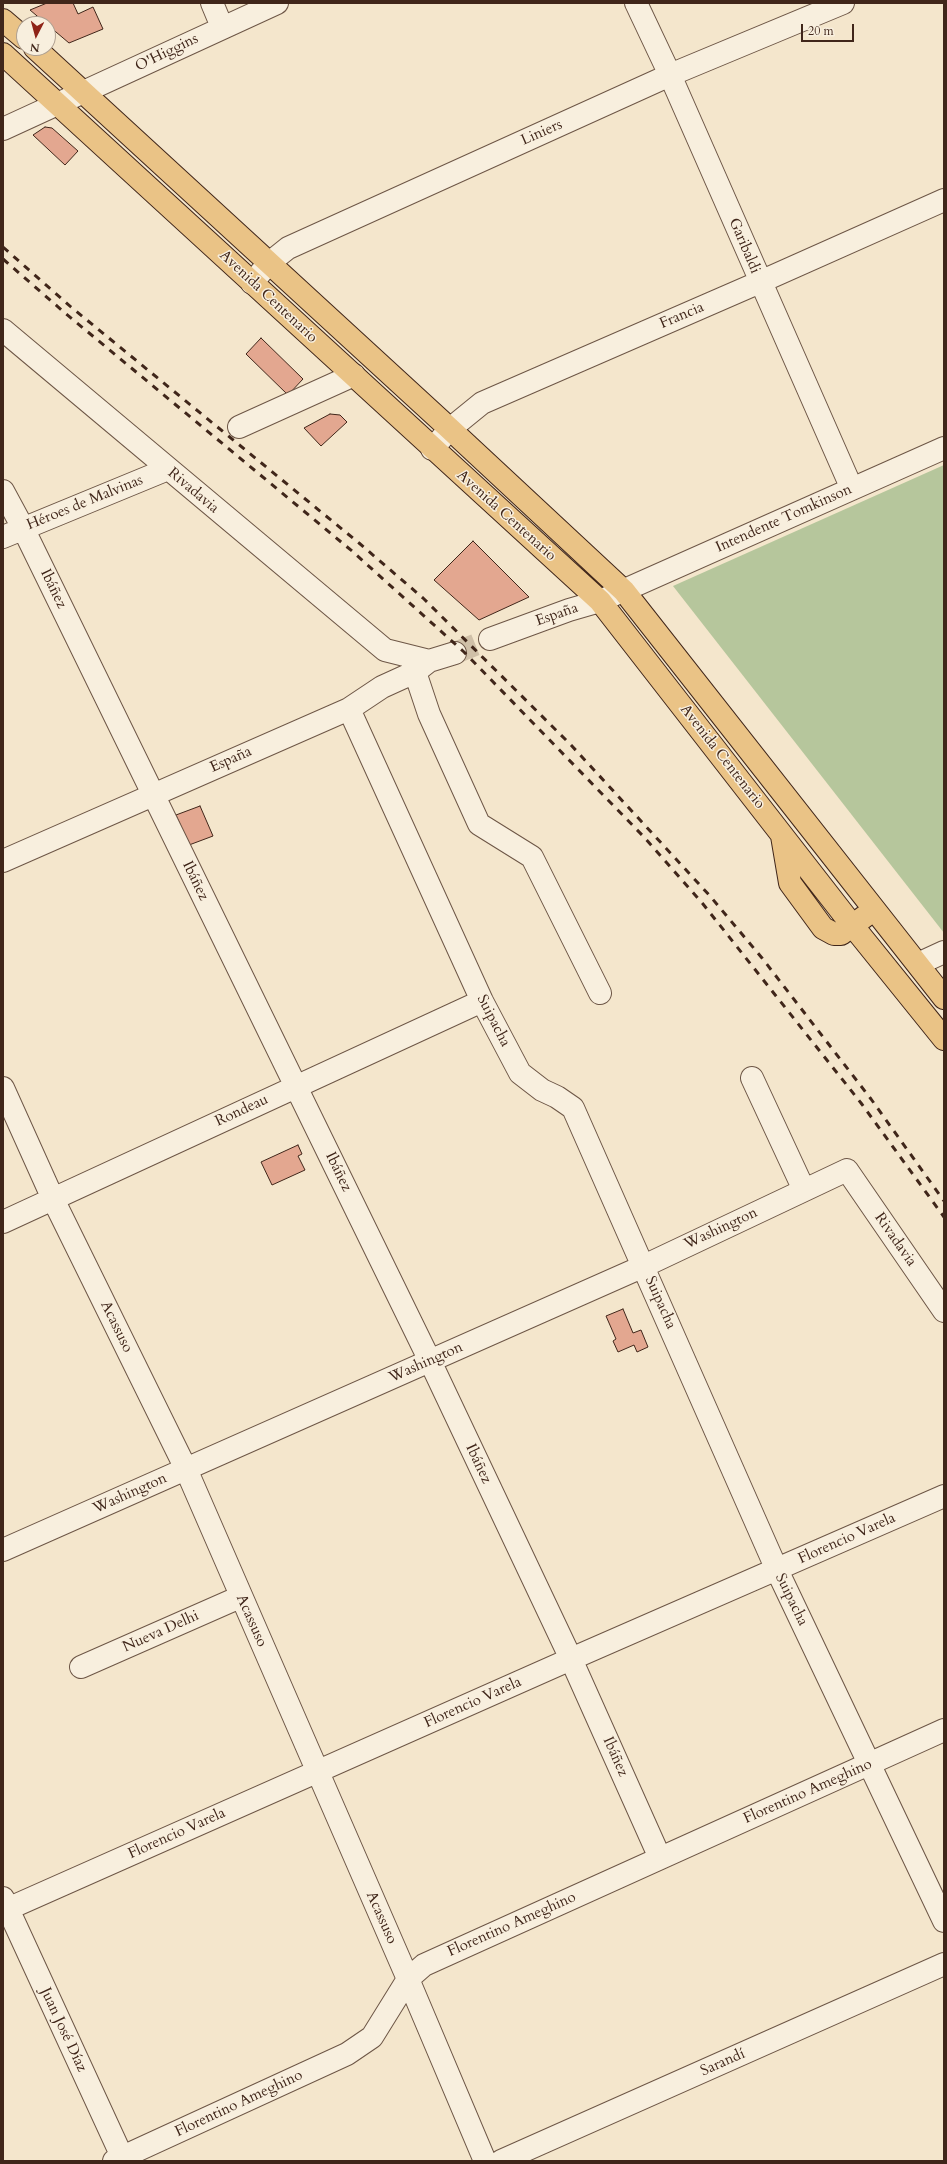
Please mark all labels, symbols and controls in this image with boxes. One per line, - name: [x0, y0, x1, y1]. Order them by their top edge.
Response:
- north arrow: [16, 16, 56, 56]
- scale bar: [803, 16, 856, 42]
- text: 20 m: [808, 23, 834, 39]
- street label: O'Higgins: [133, 30, 201, 76]
- text: N: [29, 39, 40, 55]
- street label: Liniers: [519, 116, 565, 150]
- street label: Garibaldi: [724, 216, 764, 276]
- street label: Avenida Centenario: [215, 247, 321, 347]
- street label: Francia: [657, 299, 707, 333]
- street label: Rivadavia: [164, 464, 222, 518]
- street label: Avenida Centenario: [453, 467, 559, 565]
- street label: Héroes de Malvinas: [24, 471, 146, 535]
- street label: Intendente Tomkinson: [713, 481, 855, 557]
- street label: Ibáñez: [36, 566, 70, 612]
- street label: España: [533, 599, 581, 631]
- street label: Avenida Centenario: [676, 701, 768, 813]
- street label: España: [207, 743, 255, 777]
- street label: Ibáñez: [178, 858, 212, 904]
- street label: Suipacha: [472, 992, 514, 1050]
- street label: Rondeau: [213, 1091, 271, 1131]
- street label: Ibáñez: [321, 1149, 355, 1195]
- street label: Washington: [681, 1204, 761, 1254]
- street label: Rivadavia: [870, 1210, 920, 1270]
- street label: Suipacha: [640, 1274, 680, 1332]
- street label: Acassuso: [96, 1298, 136, 1356]
- street label: Washington: [386, 1339, 466, 1387]
- street label: Ibáñez: [461, 1441, 495, 1487]
- street label: Washington: [90, 1470, 170, 1518]
- street label: Florencio Varela: [796, 1510, 898, 1568]
- street label: Suipacha: [771, 1571, 811, 1629]
- street label: Acassuso: [232, 1592, 270, 1650]
- street label: Nueva Delhi: [120, 1607, 202, 1657]
- street label: Florencio Varela: [422, 1674, 524, 1732]
- street label: Ibáñez: [598, 1734, 632, 1780]
- street label: Florentino Ameghino: [741, 1756, 875, 1828]
- street label: Florencio Varela: [126, 1805, 228, 1863]
- street label: Acassuso: [362, 1889, 400, 1947]
- street label: Florentino Ameghino: [445, 1889, 579, 1961]
- street label: Juan José Díaz: [36, 1985, 90, 2075]
- street label: Sarandí: [698, 2045, 748, 2081]
- street label: Florentino Ameghino: [172, 2067, 306, 2141]

